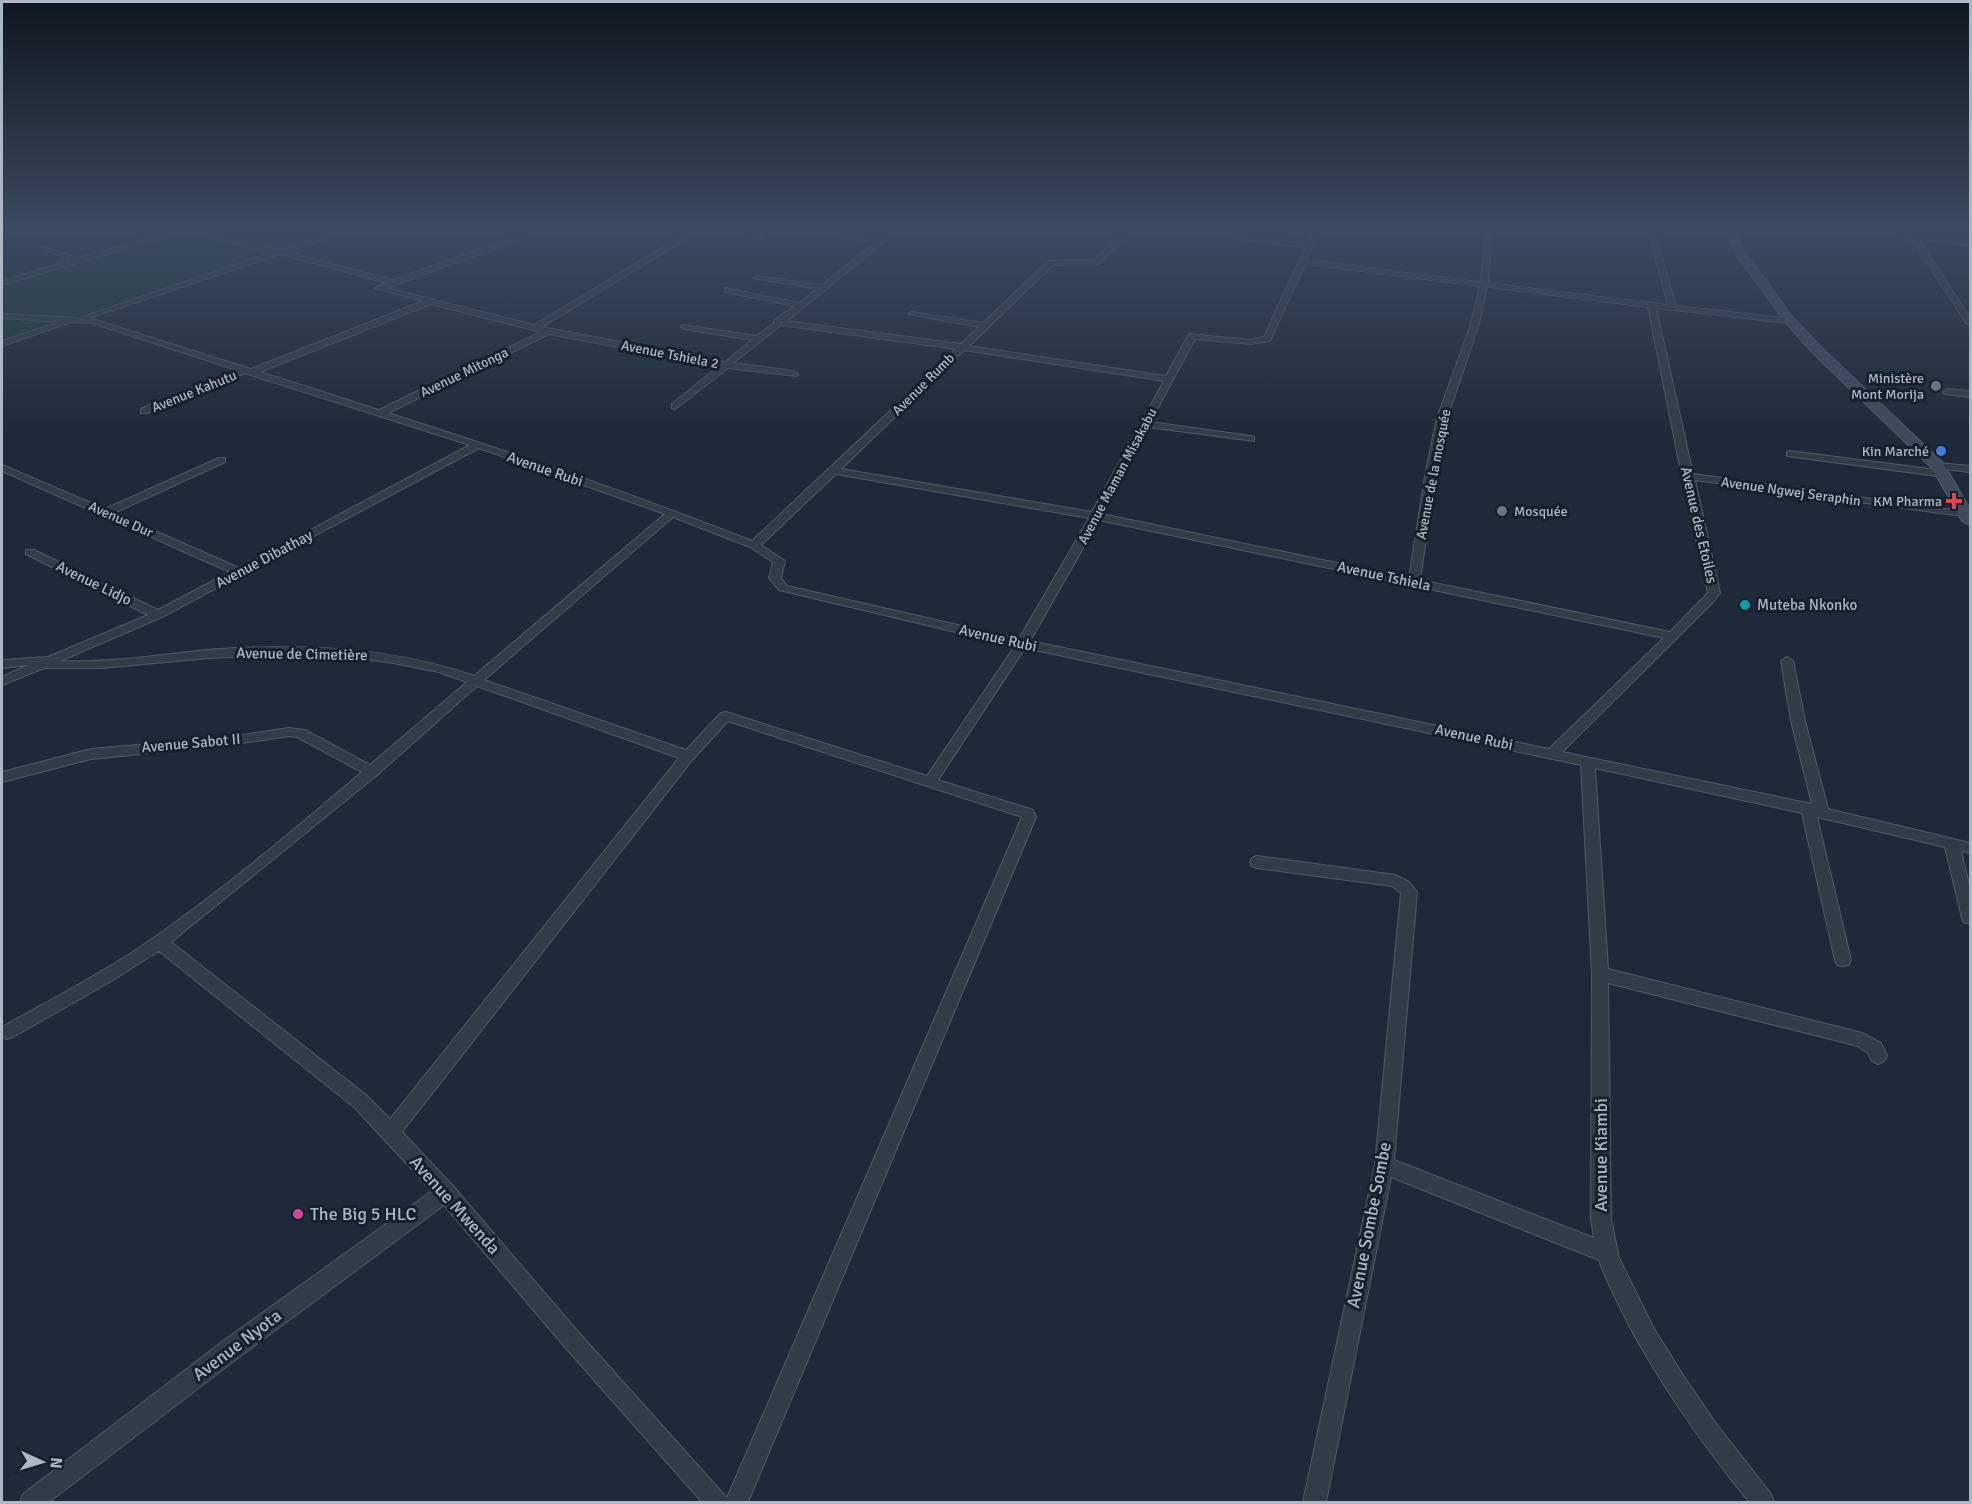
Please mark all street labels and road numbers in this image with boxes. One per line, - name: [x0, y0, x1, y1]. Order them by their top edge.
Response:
- street label: Avenue Tshiela 2: [620, 337, 720, 372]
- street label: Avenue Mitonga: [417, 344, 511, 401]
- street label: Avenue Rumb: [889, 350, 958, 419]
- street label: Avenue Kahutu: [149, 367, 239, 416]
- street label: Avenue Maman Misakabu: [1074, 405, 1161, 547]
- street label: Avenue de la mosquée: [1413, 408, 1454, 541]
- street label: Avenue Rubi: [505, 448, 585, 490]
- street label: Avenue des Etoiles: [1677, 465, 1721, 586]
- street label: Avenue Ngwej Seraphin: [1720, 473, 1862, 510]
- street label: Avenue Dur: [86, 498, 156, 542]
- street label: Avenue Dibathay: [212, 526, 316, 592]
- street label: Avenue Lidjo: [53, 557, 135, 609]
- street label: Avenue Tshiela: [1336, 557, 1432, 595]
- street label: Avenue Rubi: [957, 620, 1039, 656]
- street label: Avenue de Cimetière: [236, 644, 368, 664]
- street label: Avenue Rubi: [1433, 720, 1515, 754]
- street label: Avenue Sabot II: [141, 730, 241, 756]
- street label: Avenue Kiambi: [1590, 1098, 1612, 1212]
- street label: Avenue Sombe Sombe: [1342, 1140, 1396, 1310]
- street label: Avenue Mwenda: [405, 1151, 505, 1259]
- street label: Avenue Nyota: [188, 1305, 286, 1385]

